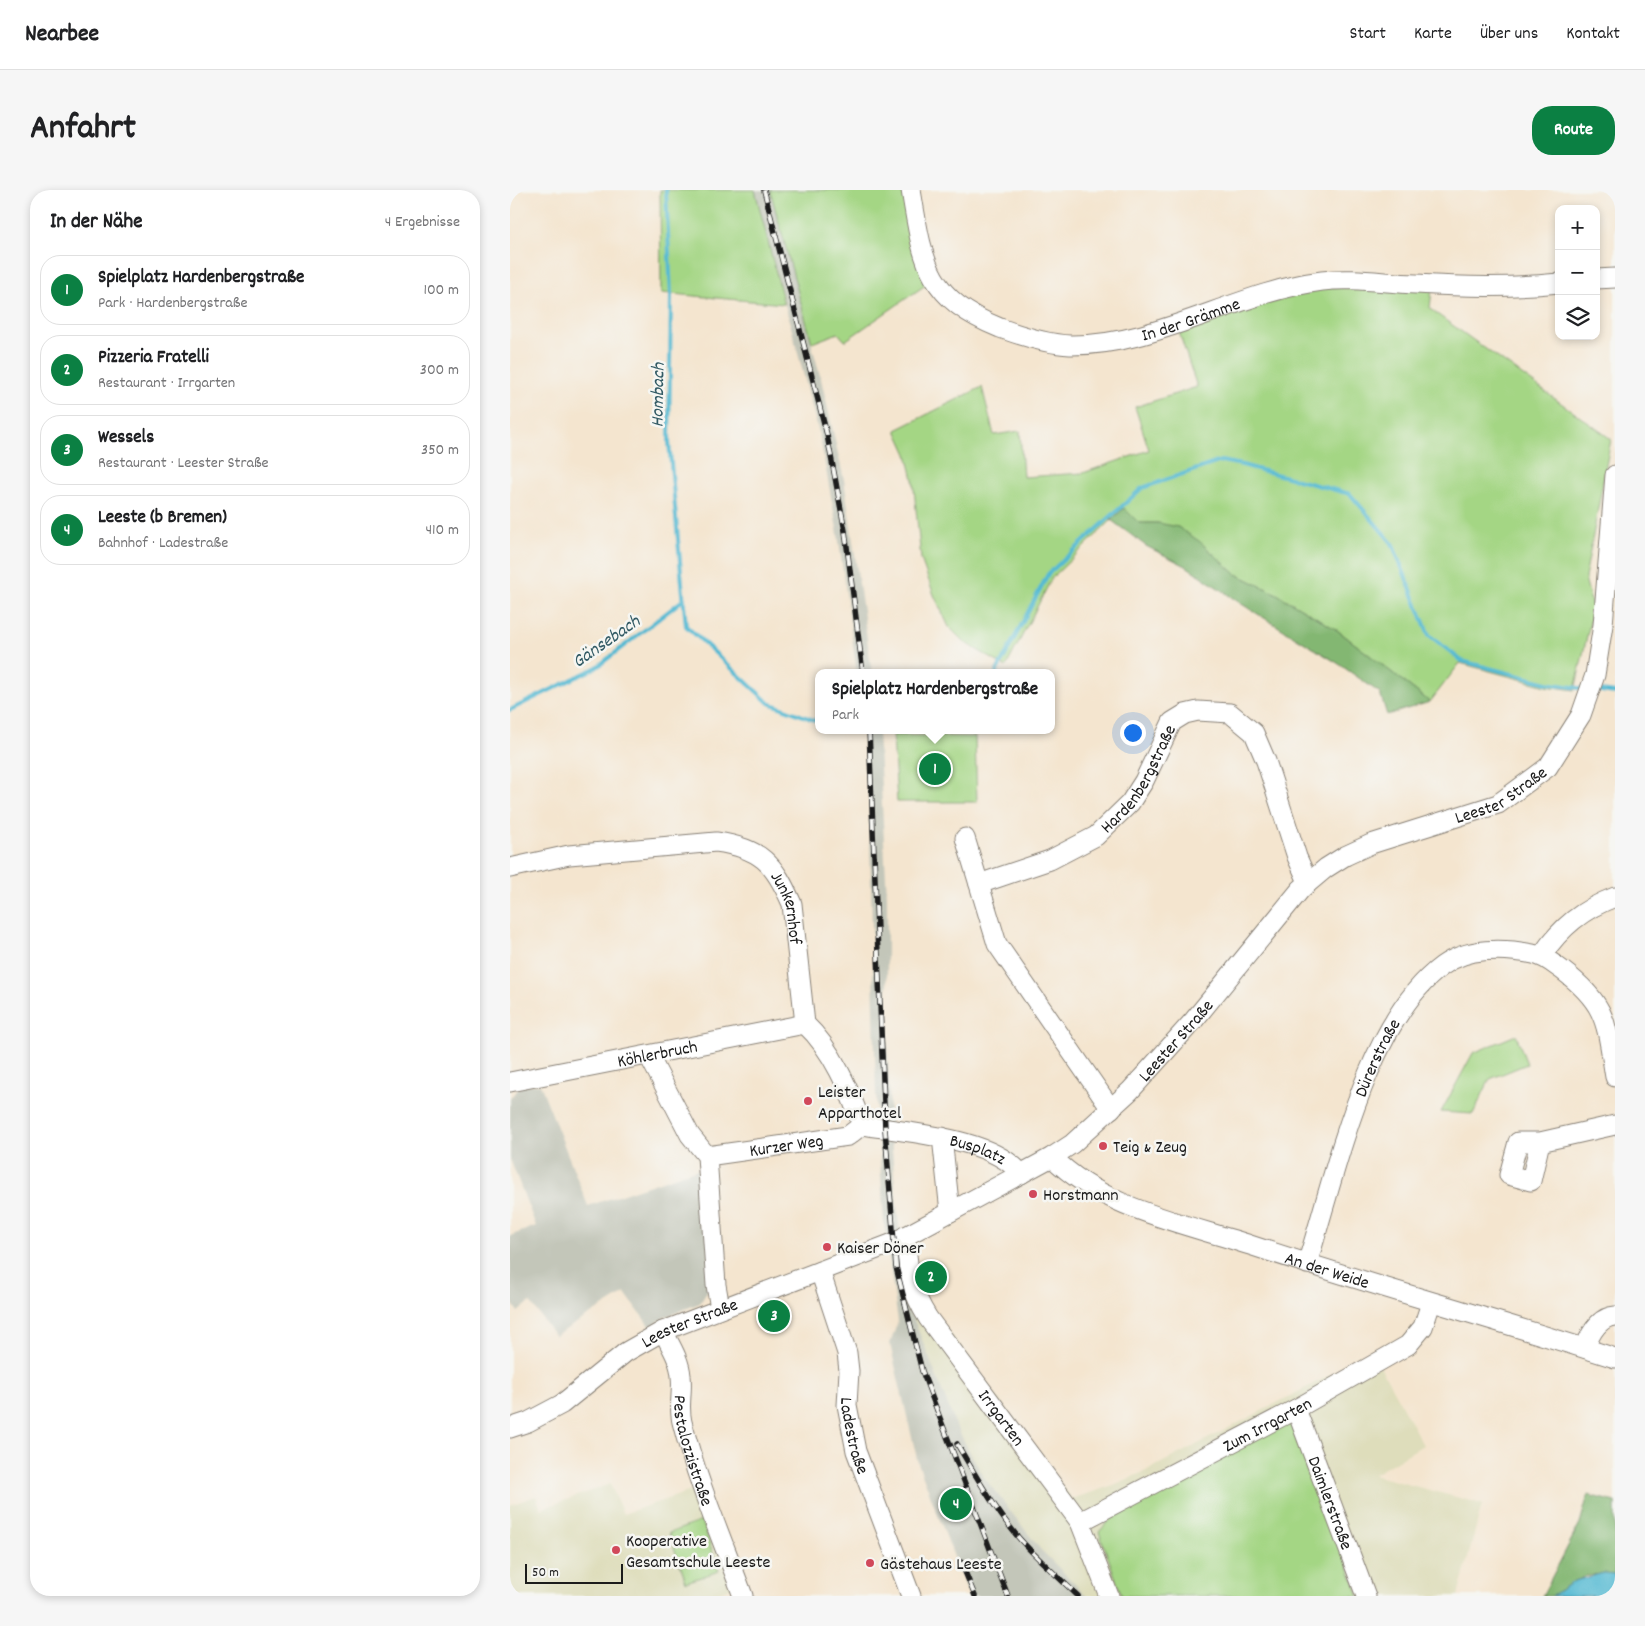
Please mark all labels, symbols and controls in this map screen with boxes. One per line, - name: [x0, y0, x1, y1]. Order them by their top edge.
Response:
- text: Nearbee: [25, 18, 99, 52]
- text: Start: [1350, 22, 1386, 47]
- text: Karte: [1414, 22, 1452, 47]
- text: Über uns: [1480, 22, 1538, 47]
- text: Kontakt: [1566, 22, 1620, 47]
- text: Anfahrt: [30, 105, 136, 155]
- button: Route: [1532, 106, 1615, 155]
- map controls: [1555, 205, 1600, 340]
- button: +: [1555, 205, 1600, 250]
- text: In der Nähe: [50, 208, 142, 238]
- text: 4 Ergebnisse: [385, 211, 460, 234]
- button: −: [1555, 250, 1600, 295]
- text: Spielplatz Hardenbergstraße: [98, 265, 304, 292]
- text: 1: [65, 279, 69, 302]
- text: 100 m: [423, 279, 459, 302]
- text: Park · Hardenbergstraße: [98, 292, 247, 315]
- street label: In der Grämme: [1139, 293, 1244, 350]
- button: layers: [1555, 295, 1600, 340]
- text: Pizzeria Fratelli: [98, 345, 209, 372]
- text: 2: [64, 359, 71, 382]
- text: 300 m: [420, 359, 459, 382]
- water label: Hombach: [645, 361, 674, 428]
- text: Restaurant · Irrgarten: [98, 372, 235, 395]
- text: Wessels: [98, 425, 154, 452]
- text: 3: [63, 439, 71, 462]
- text: 350 m: [421, 439, 459, 462]
- text: Restaurant · Leester Straße: [98, 452, 269, 475]
- text: Leeste (b Bremen): [98, 505, 227, 532]
- text: 4: [64, 519, 70, 542]
- text: 410 m: [425, 519, 459, 542]
- text: Bahnhof · Ladestraße: [98, 532, 228, 555]
- water label: Gänsebach: [567, 609, 648, 676]
- popup: [815, 669, 1055, 734]
- text: Spielplatz Hardenbergstraße: [832, 677, 1038, 704]
- text: Park: [832, 704, 859, 727]
- your location: [1120, 720, 1146, 746]
- street label: Hardenbergstraße: [1096, 721, 1184, 840]
- pin: 1: [919, 750, 951, 788]
- street label: Leester Straße: [1452, 762, 1553, 832]
- street label: Junkernhof: [763, 867, 806, 946]
- street label: Leester Straße: [1134, 995, 1221, 1088]
- street label: Dürerstraße: [1350, 1015, 1408, 1101]
- street label: Köhlerbruch: [615, 1035, 700, 1076]
- place label: Leister Apparthotel: [818, 1081, 902, 1127]
- marker: Leister Apparthotel: [802, 1095, 814, 1107]
- street label: Kurzer Weg: [748, 1130, 825, 1165]
- street label: Busplatz: [947, 1130, 1010, 1173]
- place label: Teig & Zeug: [1113, 1136, 1187, 1161]
- marker: Teig & Zeug: [1097, 1140, 1109, 1152]
- place label: Horstmann: [1043, 1184, 1119, 1209]
- marker: Horstmann: [1027, 1188, 1039, 1200]
- place label: Kaiser Döner: [837, 1237, 924, 1262]
- marker: Kaiser Döner: [821, 1241, 833, 1253]
- street label: An der Weide: [1281, 1247, 1372, 1297]
- pin: 2: [915, 1258, 947, 1296]
- street label: Leester Straße: [637, 1293, 742, 1356]
- pin: 3: [758, 1297, 790, 1335]
- street label: Irrgarten: [970, 1385, 1029, 1452]
- street label: Zum Irrgarten: [1219, 1392, 1317, 1460]
- street label: Pestalozzistraße: [665, 1394, 718, 1510]
- street label: Ladestraße: [832, 1397, 874, 1479]
- street label: Daimlerstraße: [1300, 1453, 1358, 1554]
- pin: 4: [940, 1485, 972, 1523]
- place label: Kooperative Gesamtschule Leeste: [626, 1530, 771, 1576]
- marker: Kooperative Gesamtschule Leeste: [610, 1544, 622, 1556]
- place label: Gästehaus Leeste: [880, 1553, 1002, 1578]
- marker: Gästehaus Leeste: [864, 1557, 876, 1569]
- scale bar: [525, 1561, 622, 1584]
- text: 50 m: [532, 1563, 559, 1583]

